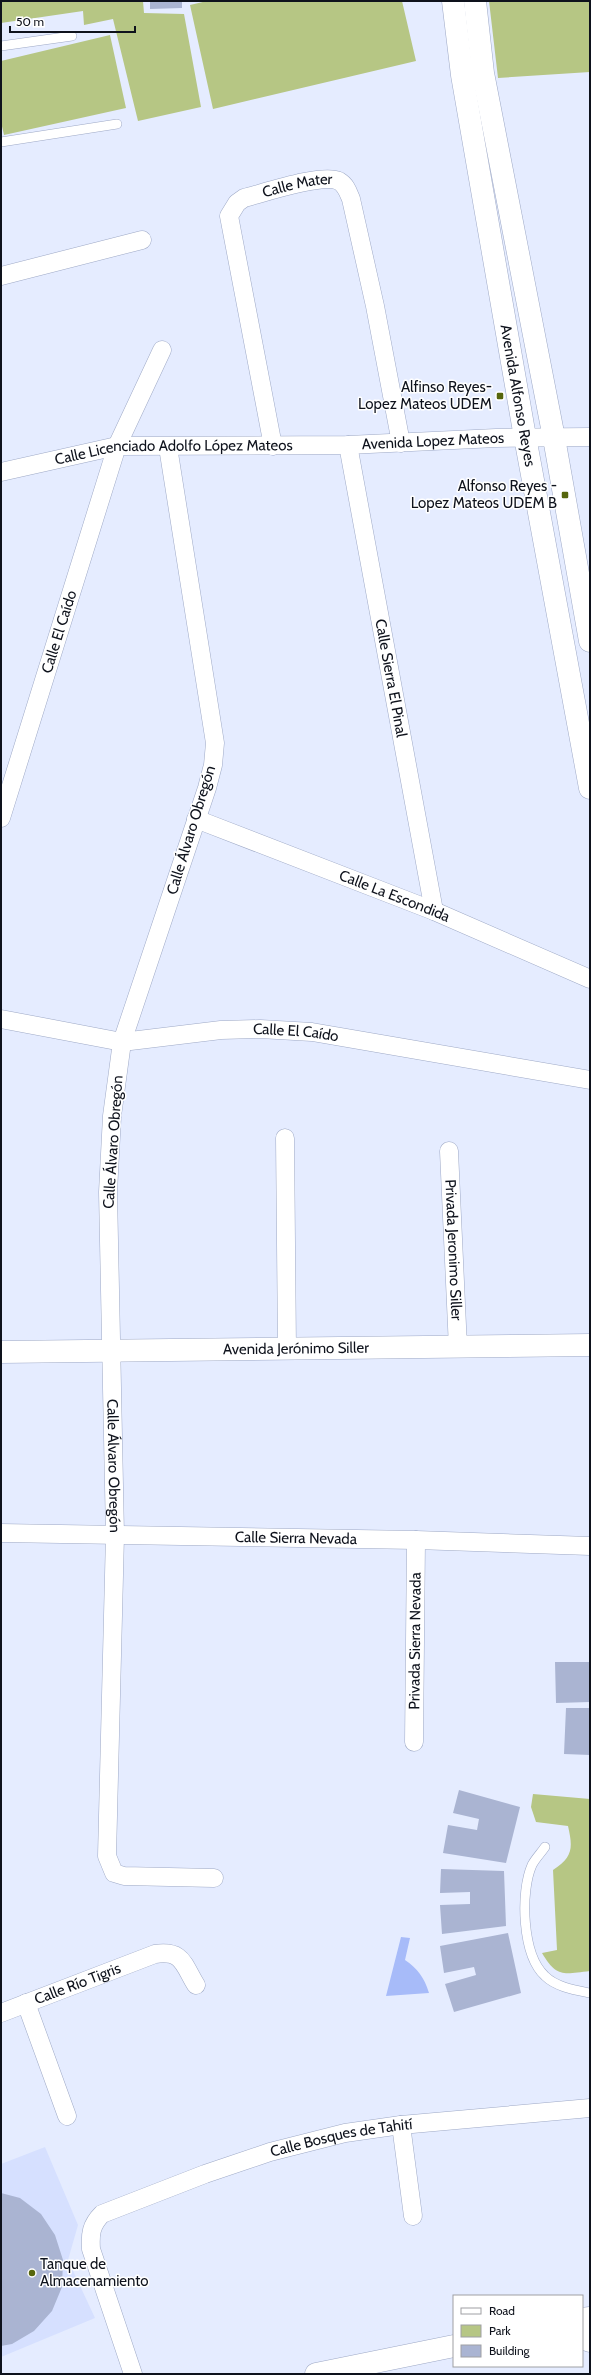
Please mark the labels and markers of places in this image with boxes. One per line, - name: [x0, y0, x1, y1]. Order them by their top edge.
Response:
- place label: Alfinso Reyes- Lopez Mateos UDEM: [358, 378, 492, 413]
- marker: Alfinso Reyes- Lopez Mateos UDEM: [495, 391, 505, 401]
- place label: Alfonso Reyes - Lopez Mateos UDEM B: [411, 477, 557, 512]
- marker: Alfonso Reyes - Lopez Mateos UDEM B: [560, 490, 570, 500]
- place label: Tanque de Almacenamiento: [40, 2255, 149, 2290]
- marker: Tanque de Almacenamiento: [27, 2268, 37, 2278]

